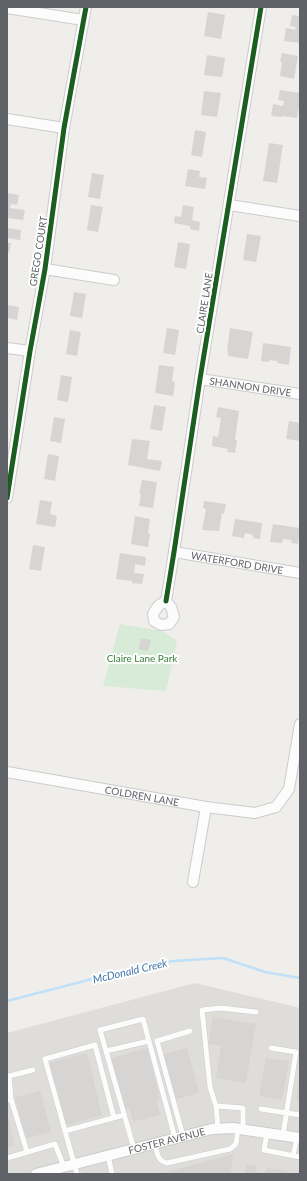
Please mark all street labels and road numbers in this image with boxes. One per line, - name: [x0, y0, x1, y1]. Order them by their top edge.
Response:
- street label: GREGO COURT: [27, 215, 49, 287]
- street label: CLAIRE LANE: [193, 272, 215, 334]
- street label: SHANNON DRIVE: [209, 375, 292, 399]
- street label: WATERFORD DRIVE: [190, 549, 284, 576]
- street label: COLDREN LANE: [104, 783, 180, 808]
- street label: FOSTER AVENUE: [127, 1125, 207, 1156]

